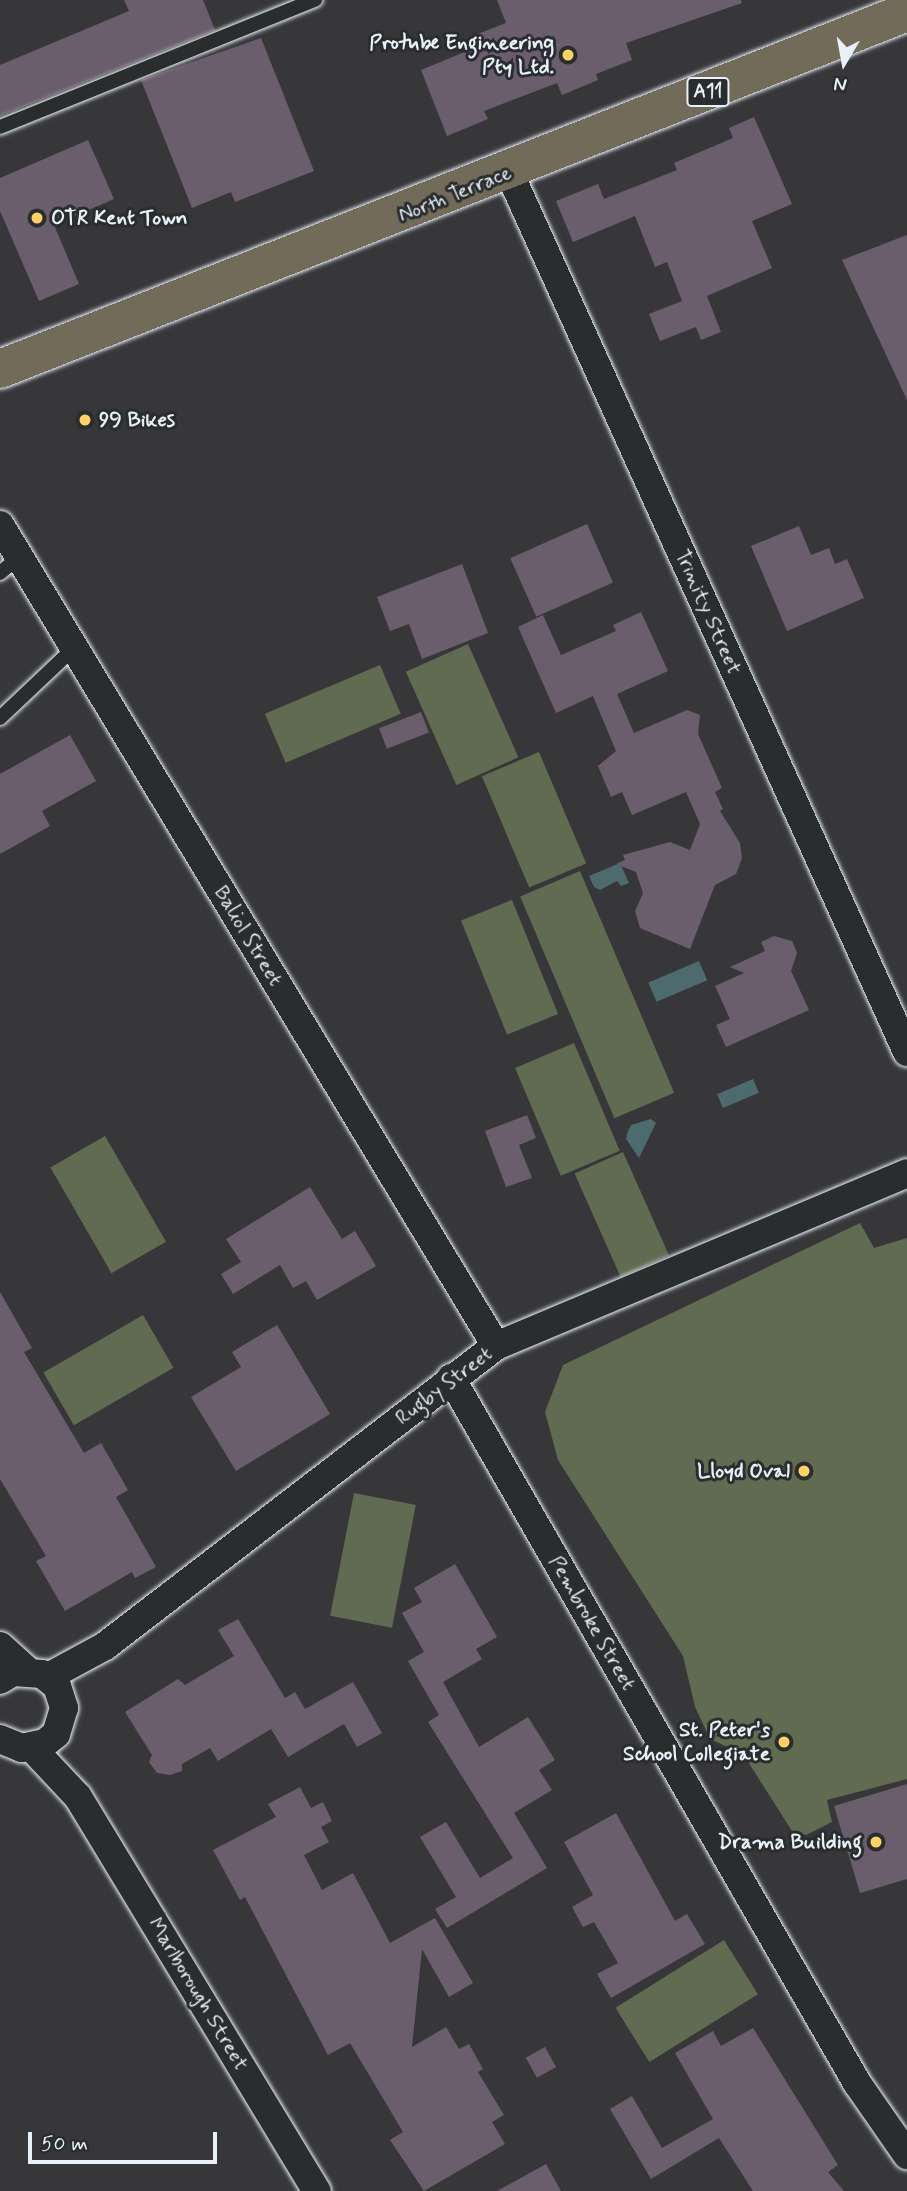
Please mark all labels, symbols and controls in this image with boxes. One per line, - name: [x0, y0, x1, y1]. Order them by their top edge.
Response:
- north arrow: [809, 28, 879, 98]
- place label: Protube Engineering Pty Ltd.: [369, 30, 554, 80]
- marker: Protube Engineering Pty Ltd.: [560, 47, 576, 63]
- text: N: [832, 71, 849, 98]
- road number: A11: [685, 76, 731, 108]
- street label: North Terrace: [395, 160, 515, 228]
- place label: OTR Kent Town: [51, 205, 195, 231]
- marker: OTR Kent Town: [29, 210, 45, 226]
- place label: 99 Bikes: [99, 407, 175, 433]
- marker: 99 Bikes: [77, 412, 93, 428]
- street label: Trinity Street: [669, 546, 747, 678]
- street label: Baliol Street: [207, 880, 289, 992]
- street label: Rugby Street: [389, 1340, 499, 1432]
- place label: Lloyd Oval: [699, 1458, 790, 1484]
- marker: Lloyd Oval: [796, 1463, 812, 1479]
- street label: Pembroke Street: [542, 1550, 642, 1696]
- place label: St. Peter's School Collegiate: [625, 1717, 770, 1767]
- marker: St. Peter's School Collegiate: [776, 1734, 792, 1750]
- place label: Drama Building: [720, 1829, 862, 1855]
- marker: Drama Building: [868, 1834, 884, 1850]
- street label: Marlborough Street: [143, 1913, 253, 2075]
- scale bar: [32, 2118, 220, 2162]
- text: 50 m: [41, 2130, 88, 2158]

